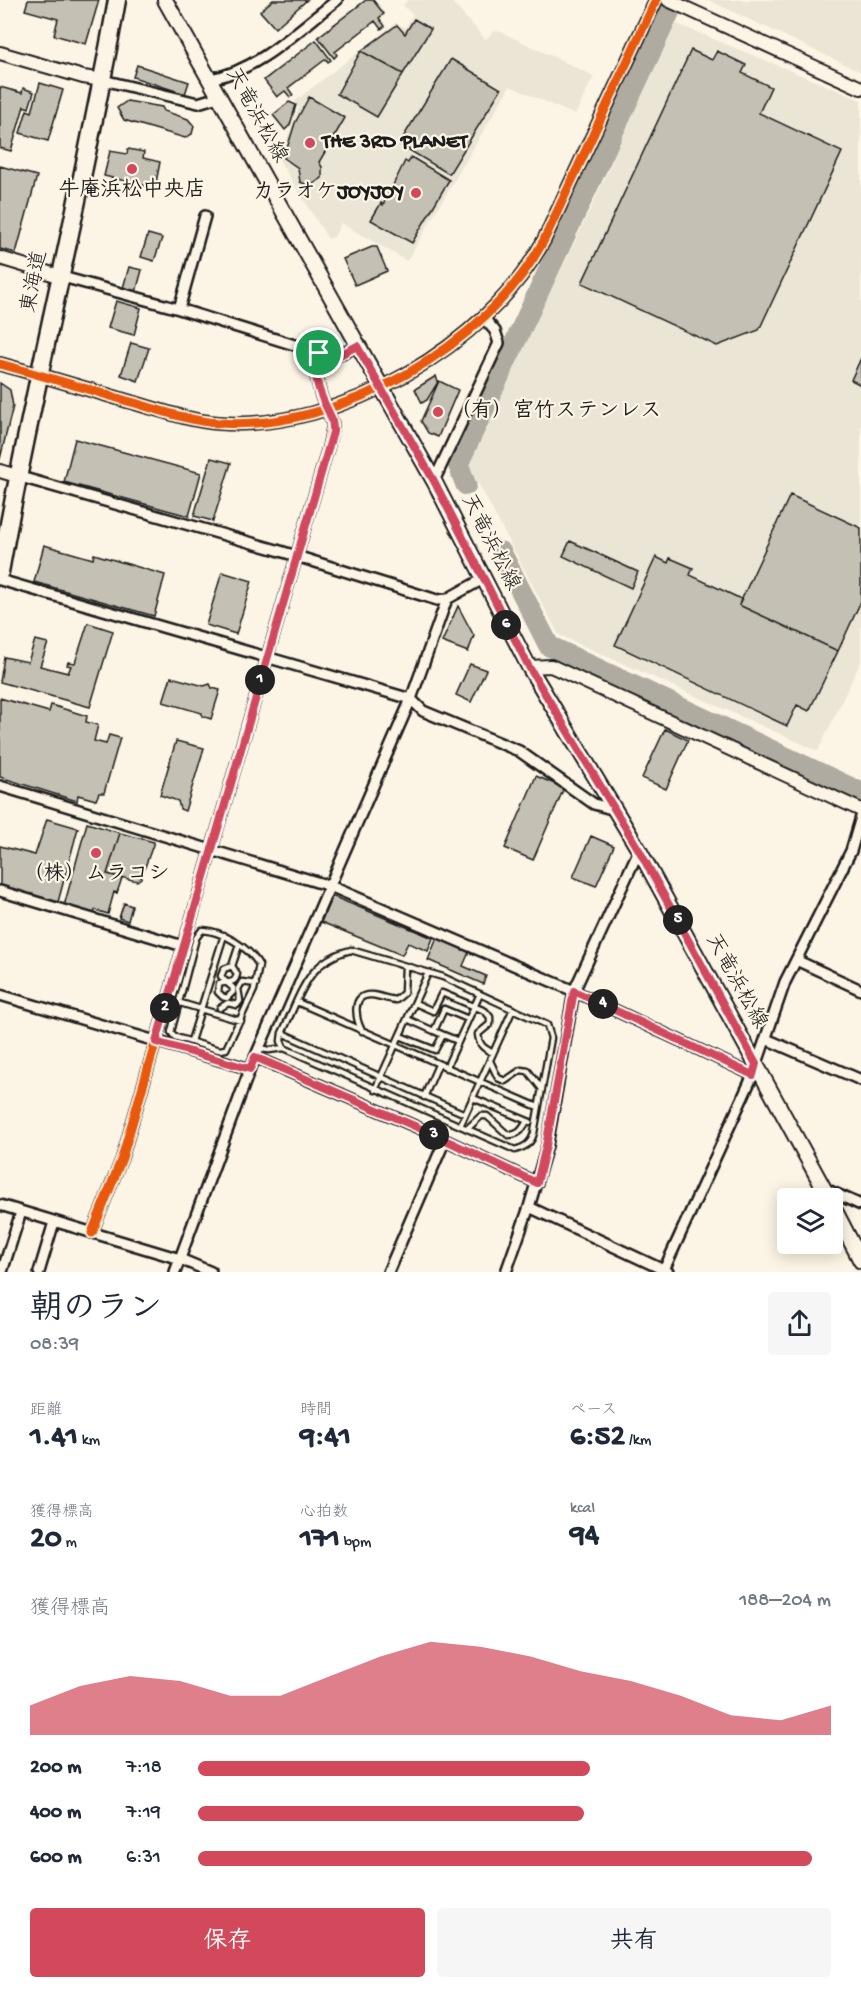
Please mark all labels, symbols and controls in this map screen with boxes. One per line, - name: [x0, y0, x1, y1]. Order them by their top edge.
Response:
- street label: 天竜浜松線: [219, 64, 292, 168]
- place label: THE 3RD PLANET: [320, 131, 469, 156]
- marker: THE 3RD PLANET: [303, 136, 317, 150]
- marker: 牛庵浜松中央店: [125, 162, 139, 176]
- place label: 牛庵浜松中央店: [59, 177, 206, 204]
- place label: カラオケJOYJOY: [253, 181, 404, 206]
- marker: カラオケJOYJOY: [409, 186, 423, 200]
- street label: 東海道: [16, 248, 54, 315]
- pin: [293, 327, 344, 378]
- icon: arrive: [302, 336, 335, 369]
- place label: （有）宮竹ステンレス: [450, 398, 661, 425]
- marker: （有）宮竹ステンレス: [431, 405, 445, 419]
- street label: 天竜浜松線: [454, 490, 525, 595]
- pin: 6: [491, 610, 521, 640]
- text: 6: [502, 615, 510, 634]
- pin: 1: [245, 665, 275, 695]
- text: 1: [257, 670, 263, 689]
- marker: （株）ムラコシ: [89, 846, 103, 860]
- place label: （株）ムラコシ: [23, 861, 169, 888]
- pin: 5: [663, 905, 693, 935]
- text: 5: [674, 910, 682, 929]
- street label: 天竜浜松線: [699, 930, 772, 1034]
- pin: 4: [588, 989, 618, 1019]
- pin: 2: [150, 993, 180, 1023]
- text: 4: [599, 994, 607, 1013]
- text: 2: [161, 998, 169, 1017]
- pin: 3: [419, 1120, 449, 1150]
- text: 3: [430, 1125, 438, 1144]
- map controls: [777, 1188, 843, 1254]
- button: layers: [777, 1188, 843, 1254]
- text: 朝のラン: [30, 1292, 162, 1330]
- button: share: [768, 1292, 831, 1355]
- text: 08:39: [30, 1334, 79, 1357]
- text: 距離: [30, 1402, 62, 1421]
- text: 時間: [300, 1402, 332, 1421]
- text: ペース: [570, 1402, 617, 1421]
- text: 1.41: [30, 1421, 78, 1456]
- text: 9:41: [300, 1421, 351, 1456]
- text: 6:52: [570, 1421, 625, 1456]
- text: km: [78, 1432, 100, 1451]
- text: /km: [625, 1432, 651, 1451]
- text: kcal: [570, 1500, 595, 1519]
- text: 獲得標高: [30, 1504, 94, 1523]
- text: 心拍数: [300, 1504, 348, 1523]
- text: 94: [570, 1519, 599, 1554]
- text: 20: [30, 1523, 62, 1558]
- text: 171: [300, 1523, 340, 1558]
- text: m: [62, 1534, 77, 1553]
- text: bpm: [340, 1534, 371, 1553]
- text: 188–204 m: [739, 1590, 831, 1613]
- text: 獲得標高: [30, 1598, 110, 1621]
- text: 200 m: [30, 1757, 81, 1780]
- text: 7:18: [126, 1757, 162, 1780]
- text: 400 m: [30, 1802, 81, 1825]
- text: 7:19: [126, 1802, 161, 1825]
- text: 600 m: [30, 1847, 82, 1870]
- text: 6:31: [126, 1847, 161, 1870]
- button: 保存: [30, 1908, 425, 1977]
- button: 共有: [437, 1908, 831, 1977]

